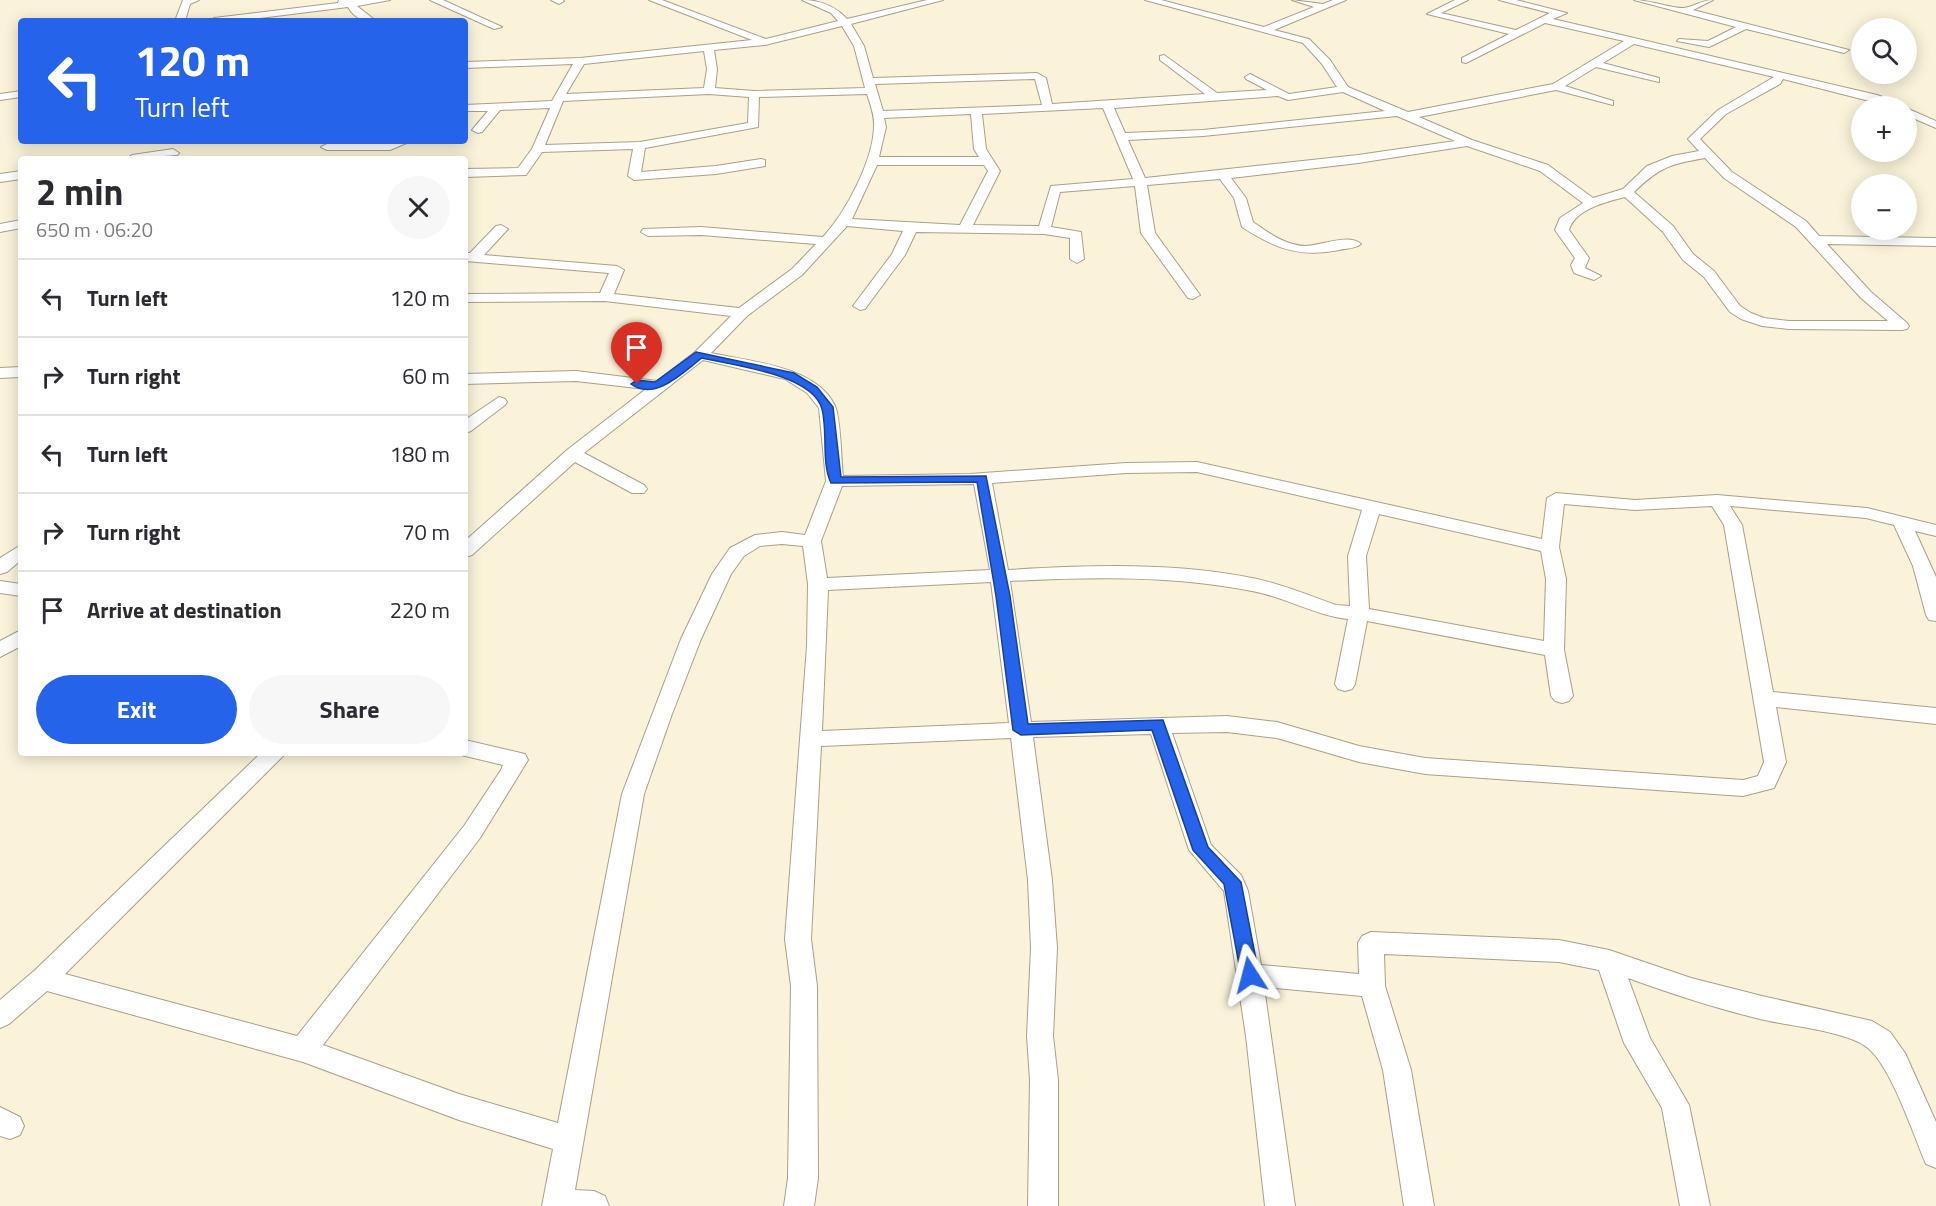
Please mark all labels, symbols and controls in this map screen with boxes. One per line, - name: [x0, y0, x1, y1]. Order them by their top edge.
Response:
- map controls: [1851, 18, 1917, 240]
- button: search: [1851, 18, 1917, 84]
- text: 120 m: [135, 28, 250, 92]
- icon: left: [36, 42, 114, 120]
- text: Turn left: [135, 86, 229, 127]
- button: +: [1851, 96, 1917, 162]
- text: 2 min: [36, 164, 123, 219]
- button: −: [1851, 174, 1917, 240]
- button: close: [387, 176, 450, 239]
- text: 650 m · 06:20: [36, 214, 153, 245]
- text: Turn left: [87, 281, 168, 315]
- text: 120 m: [390, 281, 450, 315]
- icon: left: [36, 282, 69, 315]
- pin: [611, 322, 662, 384]
- icon: arrive: [620, 331, 653, 364]
- text: Turn right: [87, 359, 181, 393]
- text: 60 m: [402, 359, 450, 393]
- icon: right: [36, 360, 69, 393]
- text: Turn left: [87, 437, 168, 471]
- text: 180 m: [390, 437, 450, 471]
- icon: left: [36, 438, 69, 471]
- text: Turn right: [87, 515, 181, 549]
- text: 70 m: [402, 515, 450, 549]
- icon: right: [36, 516, 69, 549]
- text: Arrive at destination: [87, 593, 282, 627]
- text: 220 m: [390, 593, 450, 627]
- icon: arrive: [36, 594, 69, 627]
- button: Exit: [36, 675, 237, 744]
- button: Share: [249, 675, 450, 744]
- position arrow: [1218, 943, 1282, 1007]

